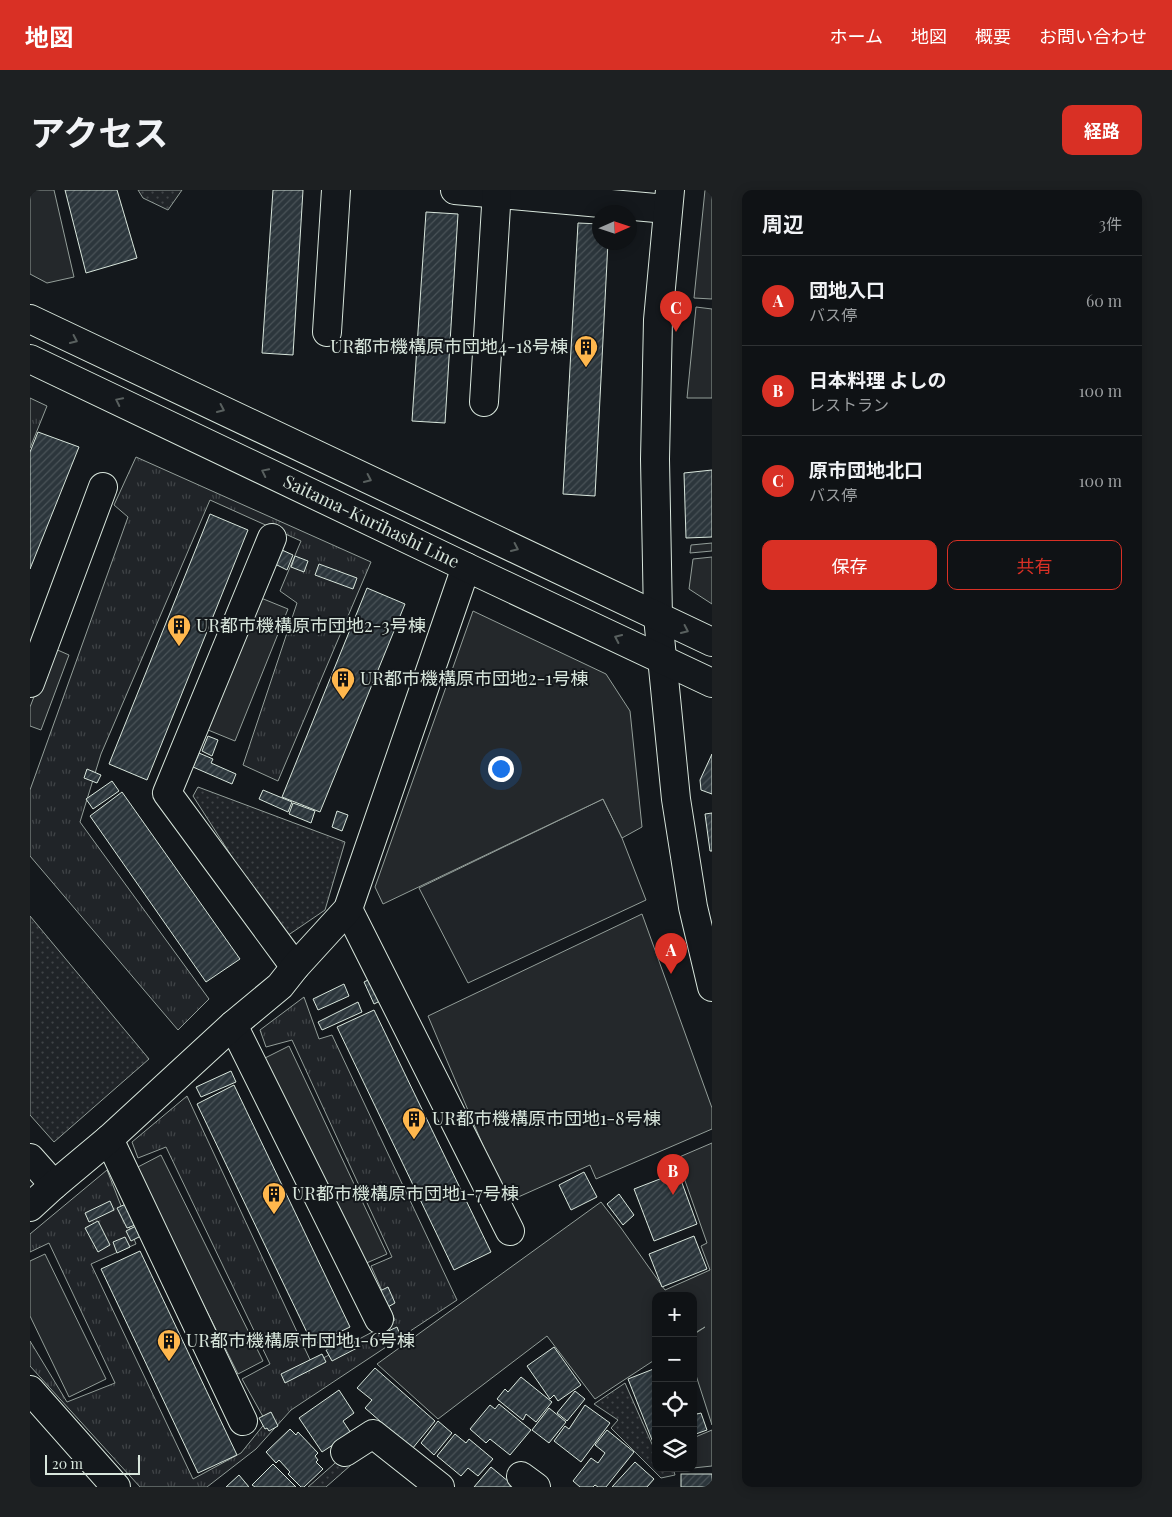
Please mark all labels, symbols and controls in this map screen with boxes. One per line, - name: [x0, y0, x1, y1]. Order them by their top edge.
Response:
- text: 地図: [25, 20, 73, 52]
- text: ホーム: [830, 24, 883, 48]
- text: 地図: [911, 24, 947, 48]
- text: 概要: [975, 24, 1011, 48]
- text: お問い合わせ: [1039, 24, 1147, 48]
- button: 経路: [1062, 105, 1142, 155]
- text: アクセス: [30, 108, 168, 155]
- north arrow: [592, 205, 637, 250]
- text: 周辺: [762, 209, 804, 237]
- text: 3件: [1099, 213, 1122, 234]
- text: 団地入口: [809, 276, 885, 302]
- text: A: [773, 290, 783, 311]
- text: 60 m: [1086, 290, 1122, 311]
- pin: C: [660, 291, 692, 332]
- text: バス停: [809, 304, 857, 325]
- one-way arrow: [69, 333, 78, 344]
- place label: UR都市機構原市団地4-18号棟: [330, 334, 568, 358]
- building icon: UR都市機構原市団地4-18号棟: [573, 334, 599, 368]
- text: 日本料理 よしの: [809, 366, 946, 392]
- text: B: [773, 380, 783, 401]
- text: 100 m: [1079, 380, 1122, 401]
- text: レストラン: [809, 394, 889, 415]
- one-way arrow: [115, 397, 124, 408]
- one-way arrow: [216, 403, 225, 413]
- text: 原市団地北口: [809, 456, 923, 482]
- one-way arrow: [261, 467, 270, 478]
- street label: Saitama-Kurihashi Line: [280, 469, 464, 573]
- text: C: [772, 470, 784, 491]
- text: 100 m: [1079, 470, 1122, 491]
- one-way arrow: [363, 472, 372, 483]
- text: バス停: [809, 484, 857, 505]
- button: 保存: [762, 540, 937, 590]
- button: 共有: [947, 540, 1122, 590]
- one-way arrow: [510, 542, 519, 553]
- building icon: UR都市機構原市団地2-3号棟: [166, 613, 192, 647]
- place label: UR都市機構原市団地2-3号棟: [196, 613, 426, 637]
- one-way arrow: [680, 623, 689, 634]
- one-way arrow: [614, 634, 623, 645]
- building icon: UR都市機構原市団地2-1号棟: [330, 666, 356, 700]
- place label: UR都市機構原市団地2-1号棟: [360, 666, 588, 690]
- your location: [488, 756, 514, 782]
- pin: A: [655, 933, 687, 974]
- building icon: UR都市機構原市団地1-8号棟: [401, 1106, 427, 1140]
- place label: UR都市機構原市団地1-8号棟: [432, 1106, 661, 1130]
- pin: B: [657, 1154, 689, 1195]
- building icon: UR都市機構原市団地1-7号棟: [261, 1181, 287, 1215]
- place label: UR都市機構原市団地1-7号棟: [292, 1181, 519, 1205]
- map controls: [652, 1292, 697, 1472]
- button: +: [652, 1292, 697, 1337]
- building icon: UR都市機構原市団地1-6号棟: [156, 1328, 182, 1362]
- place label: UR都市機構原市団地1-6号棟: [186, 1328, 415, 1352]
- button: −: [652, 1337, 697, 1382]
- button: locate: [652, 1382, 697, 1427]
- button: layers: [652, 1427, 697, 1472]
- scale bar: [45, 1452, 140, 1475]
- text: 20 m: [52, 1454, 83, 1473]

